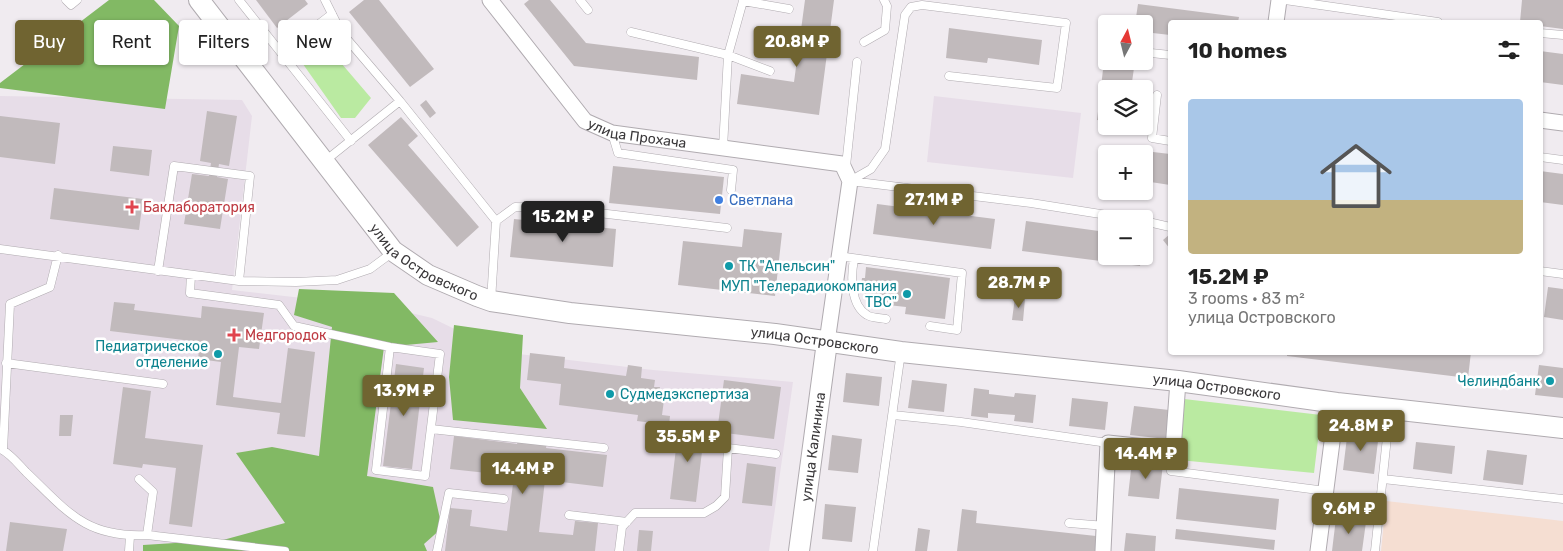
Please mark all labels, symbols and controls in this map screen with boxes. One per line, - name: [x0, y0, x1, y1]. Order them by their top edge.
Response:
- north arrow: [1098, 15, 1152, 70]
- map controls: [1098, 15, 1153, 265]
- chip: Buy: [15, 20, 84, 65]
- chip: Rent: [94, 20, 169, 65]
- chip: Filters: [179, 20, 268, 65]
- chip: New: [278, 20, 351, 65]
- pin: 20.8M ₽: [751, 26, 843, 68]
- text: 20.8M ₽: [765, 32, 829, 51]
- icon: filters: [1495, 36, 1523, 64]
- text: 10 homes: [1188, 38, 1287, 63]
- button: layers: [1098, 80, 1153, 135]
- street label: улица Прохача: [585, 115, 687, 152]
- icon: home: [1311, 131, 1401, 221]
- button: +: [1098, 145, 1153, 200]
- pin: 27.1M ₽: [888, 184, 980, 226]
- text: 27.1M ₽: [905, 190, 963, 209]
- place label: Светлана: [729, 192, 793, 209]
- marker: Светлана: [713, 194, 725, 206]
- place label: Баклаборатория: [143, 199, 255, 216]
- marker: Баклаборатория: [125, 200, 139, 214]
- pin: 15.2M ₽: [517, 200, 609, 243]
- text: 15.2M ₽: [532, 207, 594, 226]
- button: −: [1098, 210, 1153, 265]
- street label: улица Островского: [366, 220, 481, 305]
- place label: ТК "Апельсин": [739, 258, 835, 275]
- marker: ТК "Апельсин": [723, 260, 735, 272]
- text: 15.2M ₽: [1188, 264, 1269, 289]
- pin: 28.7M ₽: [973, 266, 1065, 309]
- text: 28.7M ₽: [988, 273, 1050, 292]
- place label: МУП "Телерадиокомпания ТВС": [721, 278, 897, 311]
- marker: МУП "Телерадиокомпания ТВС": [901, 288, 913, 300]
- text: 3 rooms · 83 m²: [1188, 289, 1305, 308]
- text: улица Островского: [1188, 308, 1336, 327]
- street label: улица Островского: [750, 324, 880, 358]
- place label: Медгородок: [245, 327, 327, 344]
- marker: Медгородок: [227, 328, 241, 342]
- place label: Педиатрическое отделение: [95, 338, 208, 371]
- marker: Педиатрическое отделение: [212, 348, 224, 360]
- street label: улица Островского: [1152, 370, 1282, 404]
- place label: Челиндбанк: [1458, 373, 1540, 390]
- pin: 13.9M ₽: [358, 374, 450, 417]
- marker: Челиндбанк: [1544, 375, 1556, 387]
- text: 13.9M ₽: [374, 381, 434, 400]
- place label: Судмедэкспертиза: [620, 386, 749, 403]
- marker: Судмедэкспертиза: [604, 388, 616, 400]
- street label: улица Калинина: [798, 391, 829, 503]
- pin: 24.8M ₽: [1315, 410, 1407, 452]
- text: 24.8M ₽: [1329, 416, 1393, 435]
- pin: 35.5M ₽: [642, 420, 734, 463]
- text: 35.5M ₽: [656, 427, 720, 446]
- pin: 14.4M ₽: [1100, 438, 1192, 480]
- text: 14.4M ₽: [1115, 444, 1177, 463]
- pin: 14.4M ₽: [477, 452, 569, 495]
- text: 14.4M ₽: [492, 459, 554, 478]
- pin: 9.6M ₽: [1308, 492, 1390, 535]
- text: 9.6M ₽: [1323, 499, 1375, 518]

